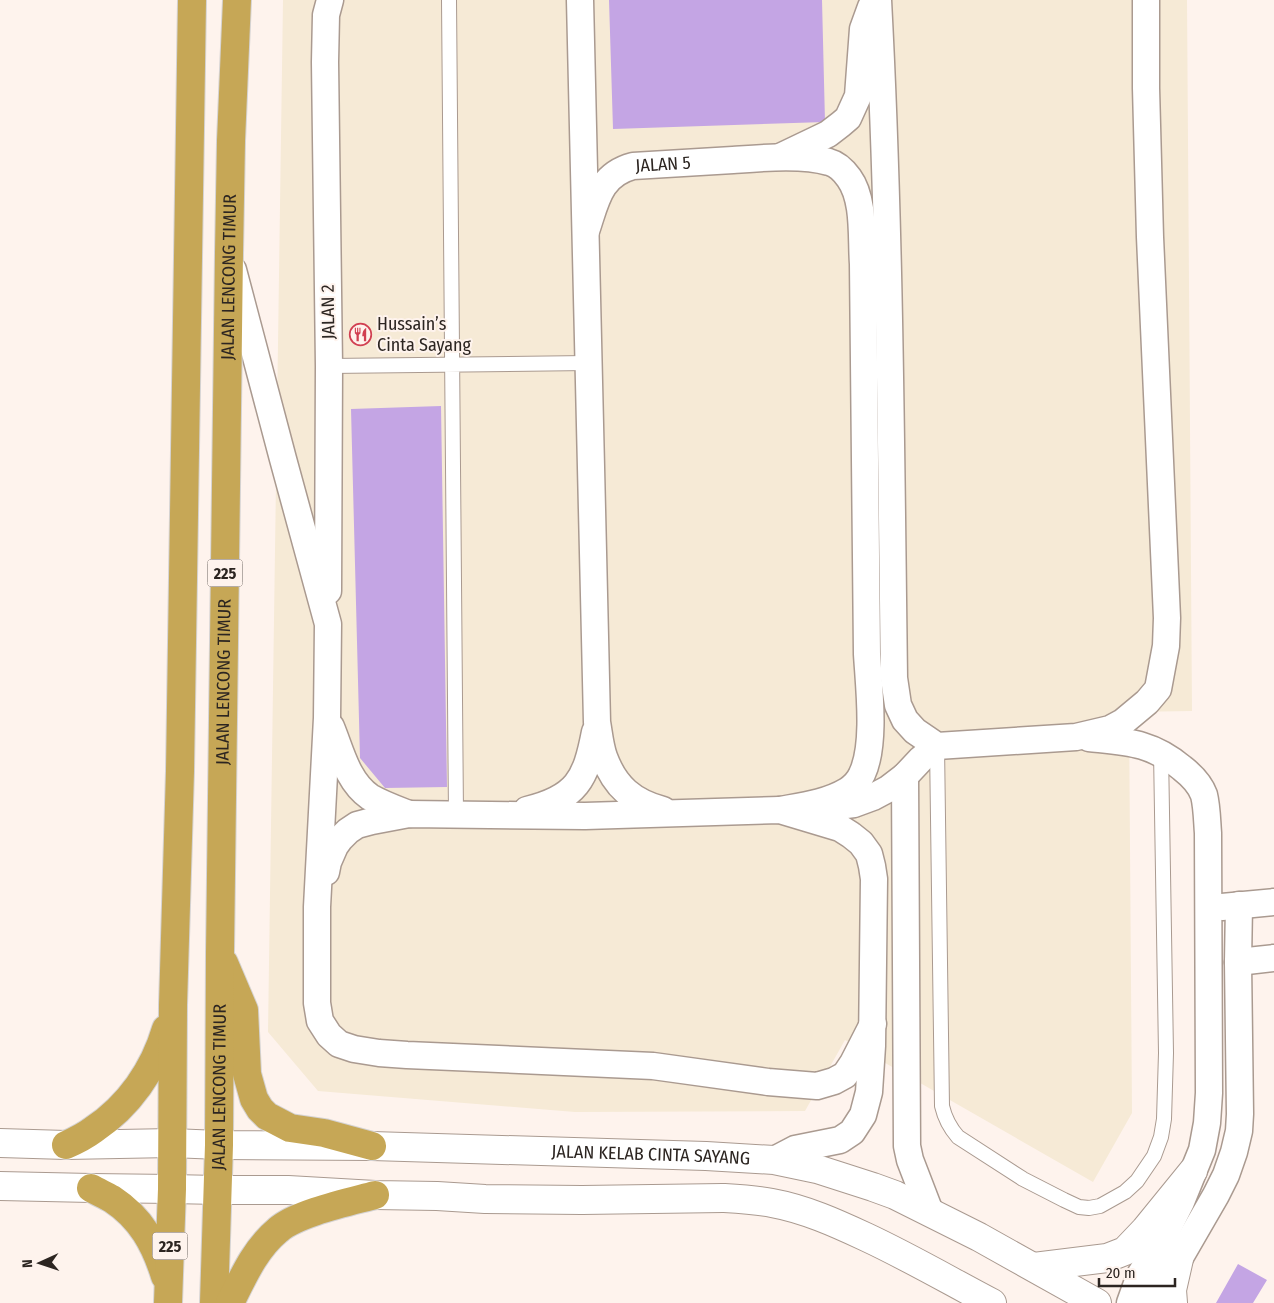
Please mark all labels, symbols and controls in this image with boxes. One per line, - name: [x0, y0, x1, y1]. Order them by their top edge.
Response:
- street label: JALAN 5: [635, 152, 691, 177]
- street label: JALAN LENCONG TIMUR: [217, 194, 241, 360]
- street label: JALAN 2: [317, 284, 339, 340]
- place label: Hussain’s Cinta Sayang: [377, 313, 472, 356]
- restaurant icon: Hussain’s Cinta Sayang: [349, 322, 373, 346]
- road number: 225: [208, 560, 242, 586]
- street label: JALAN LENCONG TIMUR: [211, 599, 236, 765]
- street label: JALAN LENCONG TIMUR: [207, 1004, 231, 1171]
- street label: JALAN KELAB CINTA SAYANG: [551, 1140, 751, 1170]
- road number: 225: [152, 1232, 188, 1260]
- north arrow: [15, 1238, 65, 1288]
- scale bar: [1099, 1256, 1175, 1288]
- text: N: [19, 1259, 36, 1268]
- text: 20 m: [1106, 1264, 1136, 1282]

